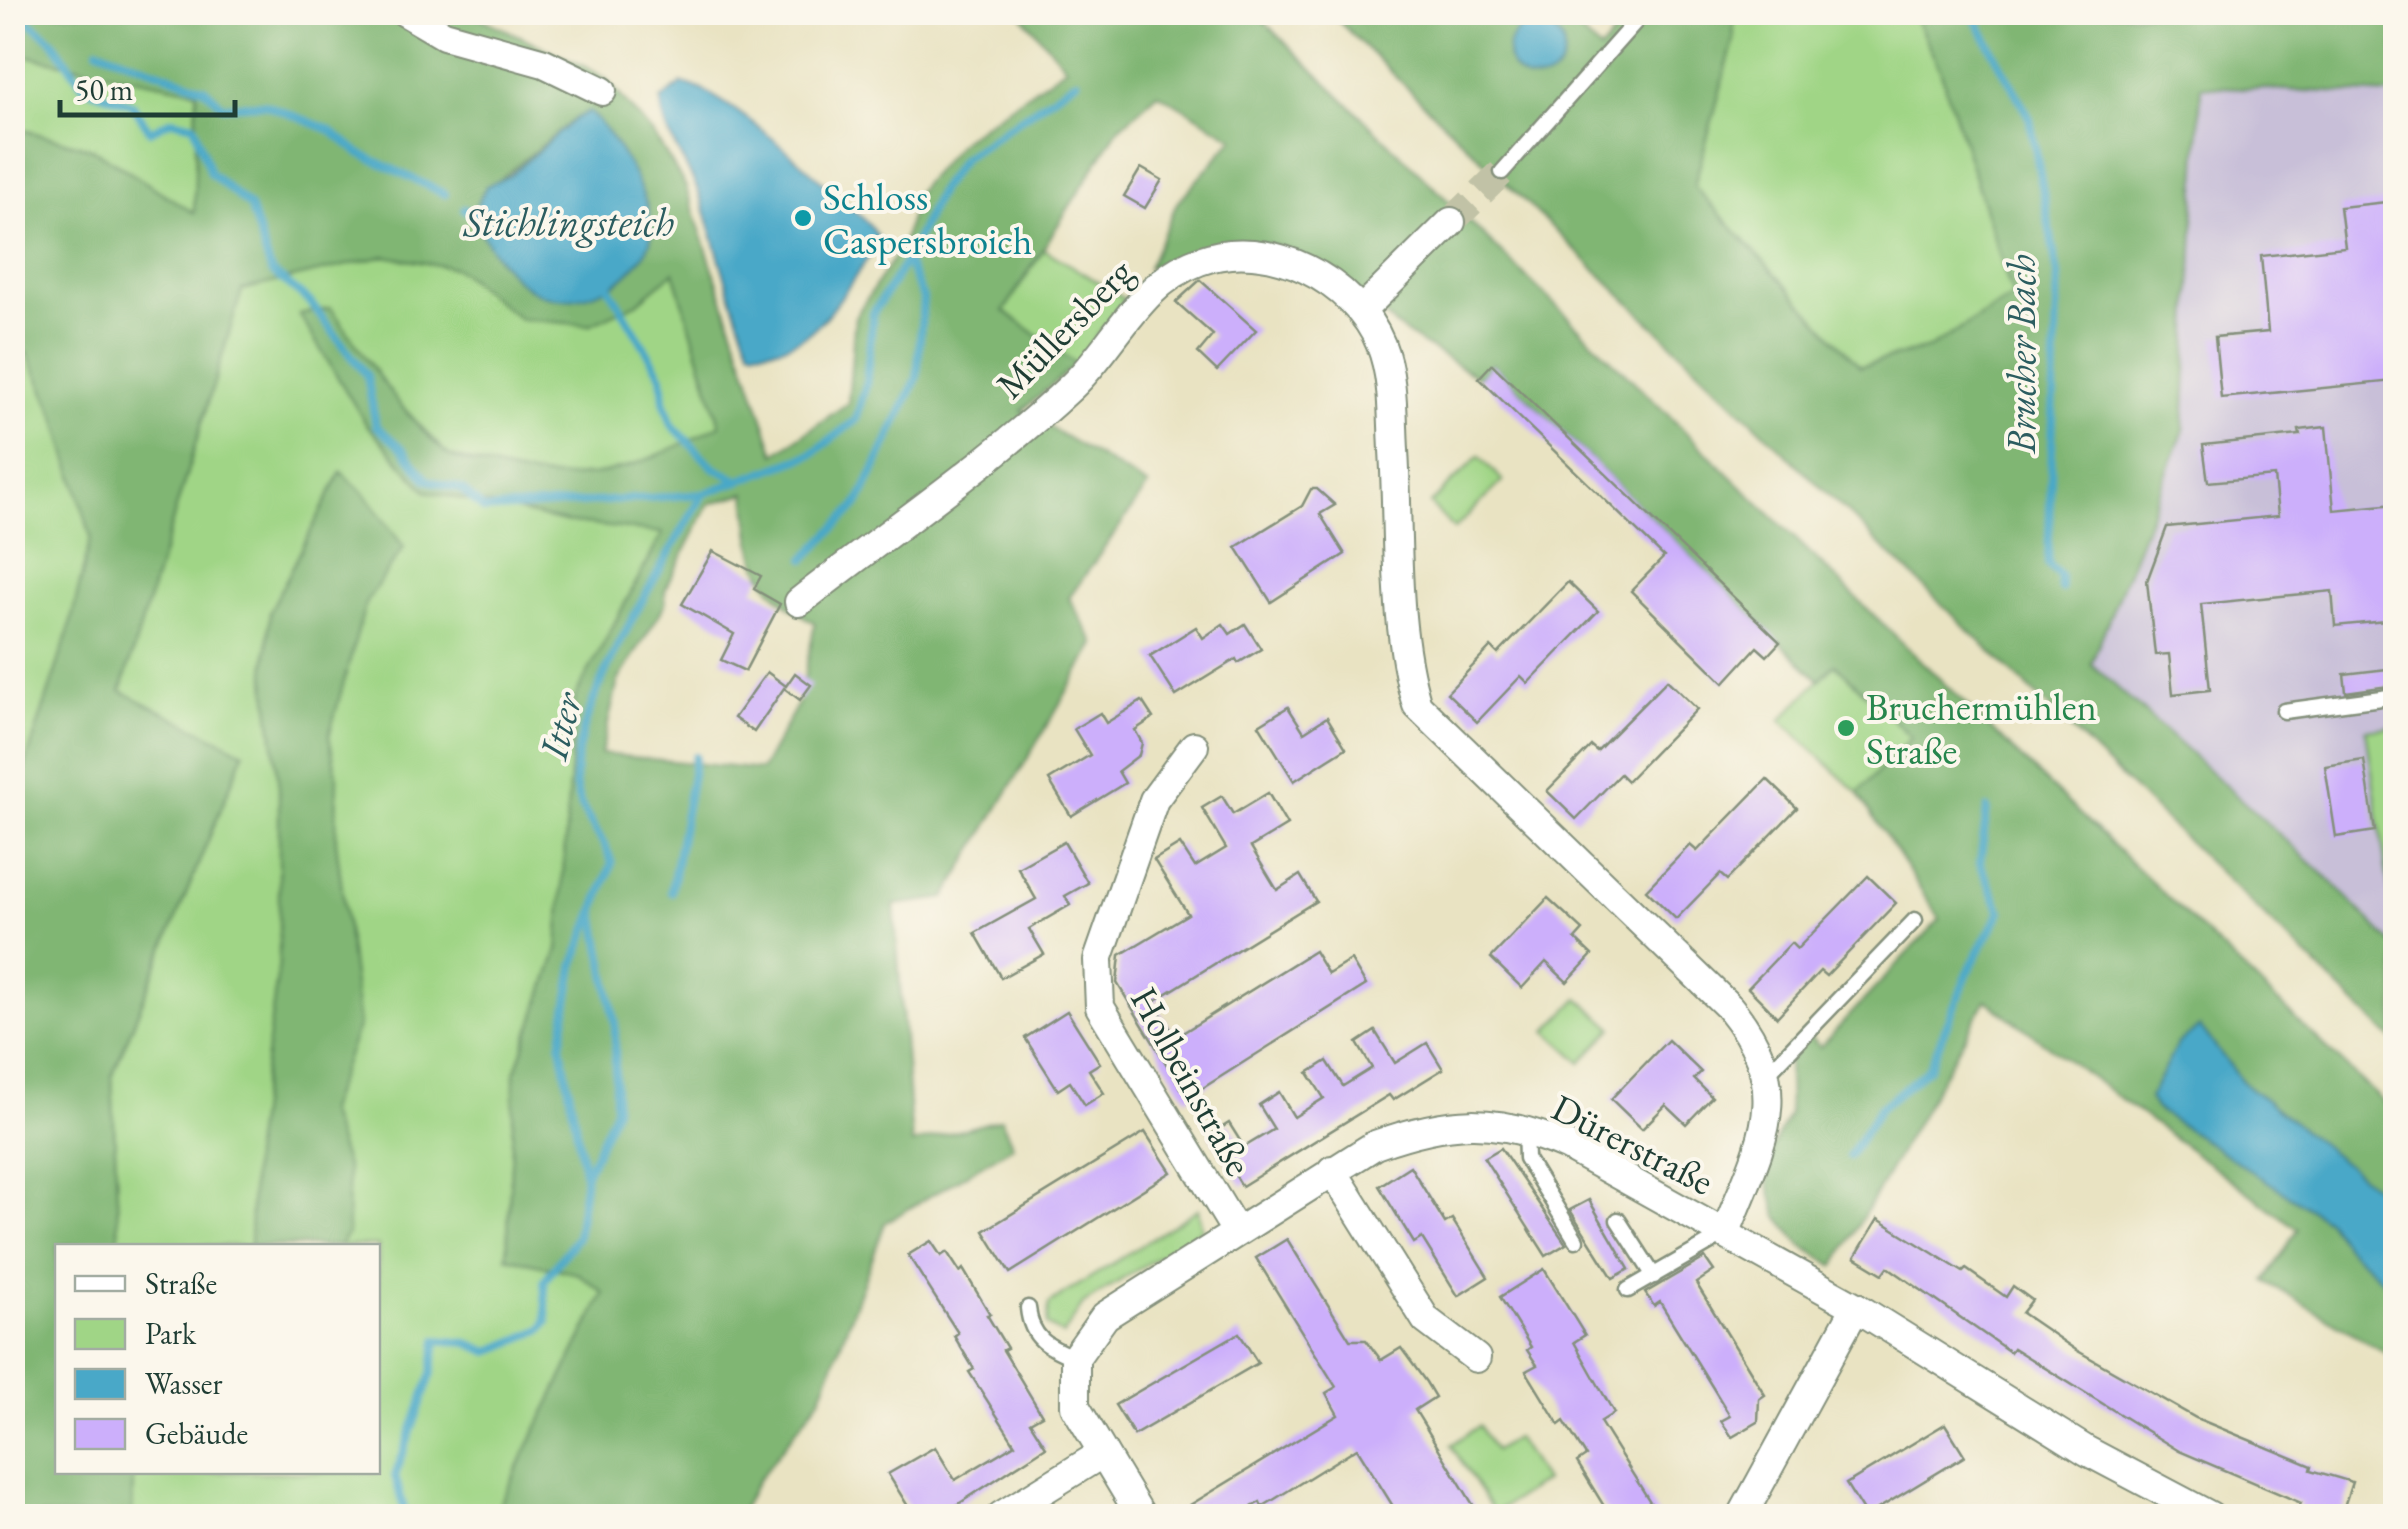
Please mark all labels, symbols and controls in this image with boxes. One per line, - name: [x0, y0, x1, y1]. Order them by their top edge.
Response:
- scale bar: [60, 55, 235, 117]
- text: 50 m: [75, 70, 133, 109]
- place label: Schloss Caspersbroich: [823, 172, 1032, 265]
- water label: Stichlingsteich: [463, 196, 674, 248]
- marker: Schloss Caspersbroich: [792, 207, 814, 229]
- street label: Müllersberg: [985, 247, 1143, 408]
- water label: Brucher Bach: [1995, 254, 2047, 455]
- place label: Bruchermühlen Straße: [1866, 682, 2097, 775]
- water label: Itter: [526, 686, 594, 766]
- marker: Bruchermühlen Straße: [1835, 717, 1857, 739]
- street label: Holbeinstraße: [1120, 978, 1264, 1184]
- street label: Dürerstraße: [1544, 1082, 1722, 1206]
- legend: [55, 1244, 380, 1474]
- text: Straße: [145, 1264, 217, 1303]
- text: Park: [145, 1314, 197, 1353]
- text: Wasser: [145, 1364, 223, 1403]
- text: Gebäude: [145, 1414, 248, 1453]

